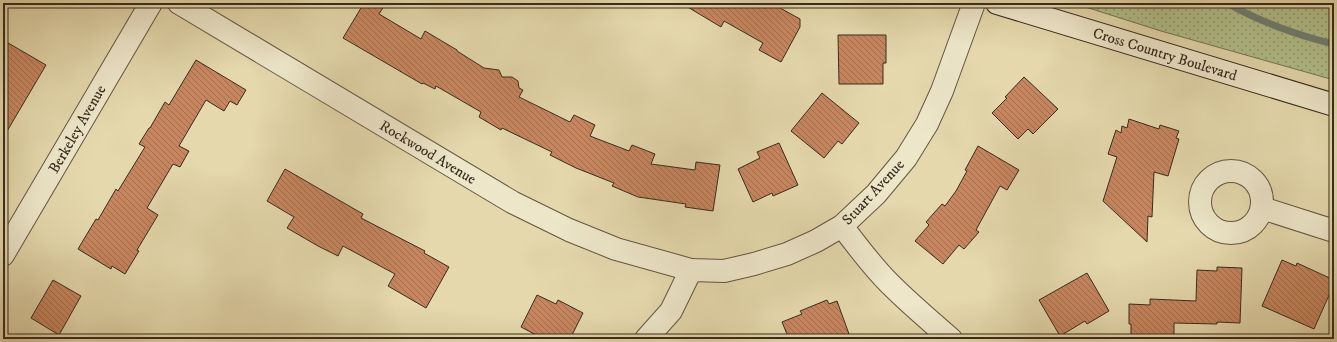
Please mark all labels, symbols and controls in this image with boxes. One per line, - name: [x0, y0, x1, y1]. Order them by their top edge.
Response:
- street label: Cross Country Boulevard: [1091, 24, 1240, 86]
- street label: Berkeley Avenue: [44, 82, 110, 177]
- street label: Rockwood Avenue: [376, 116, 479, 189]
- street label: Stuart Avenue: [838, 155, 909, 229]

